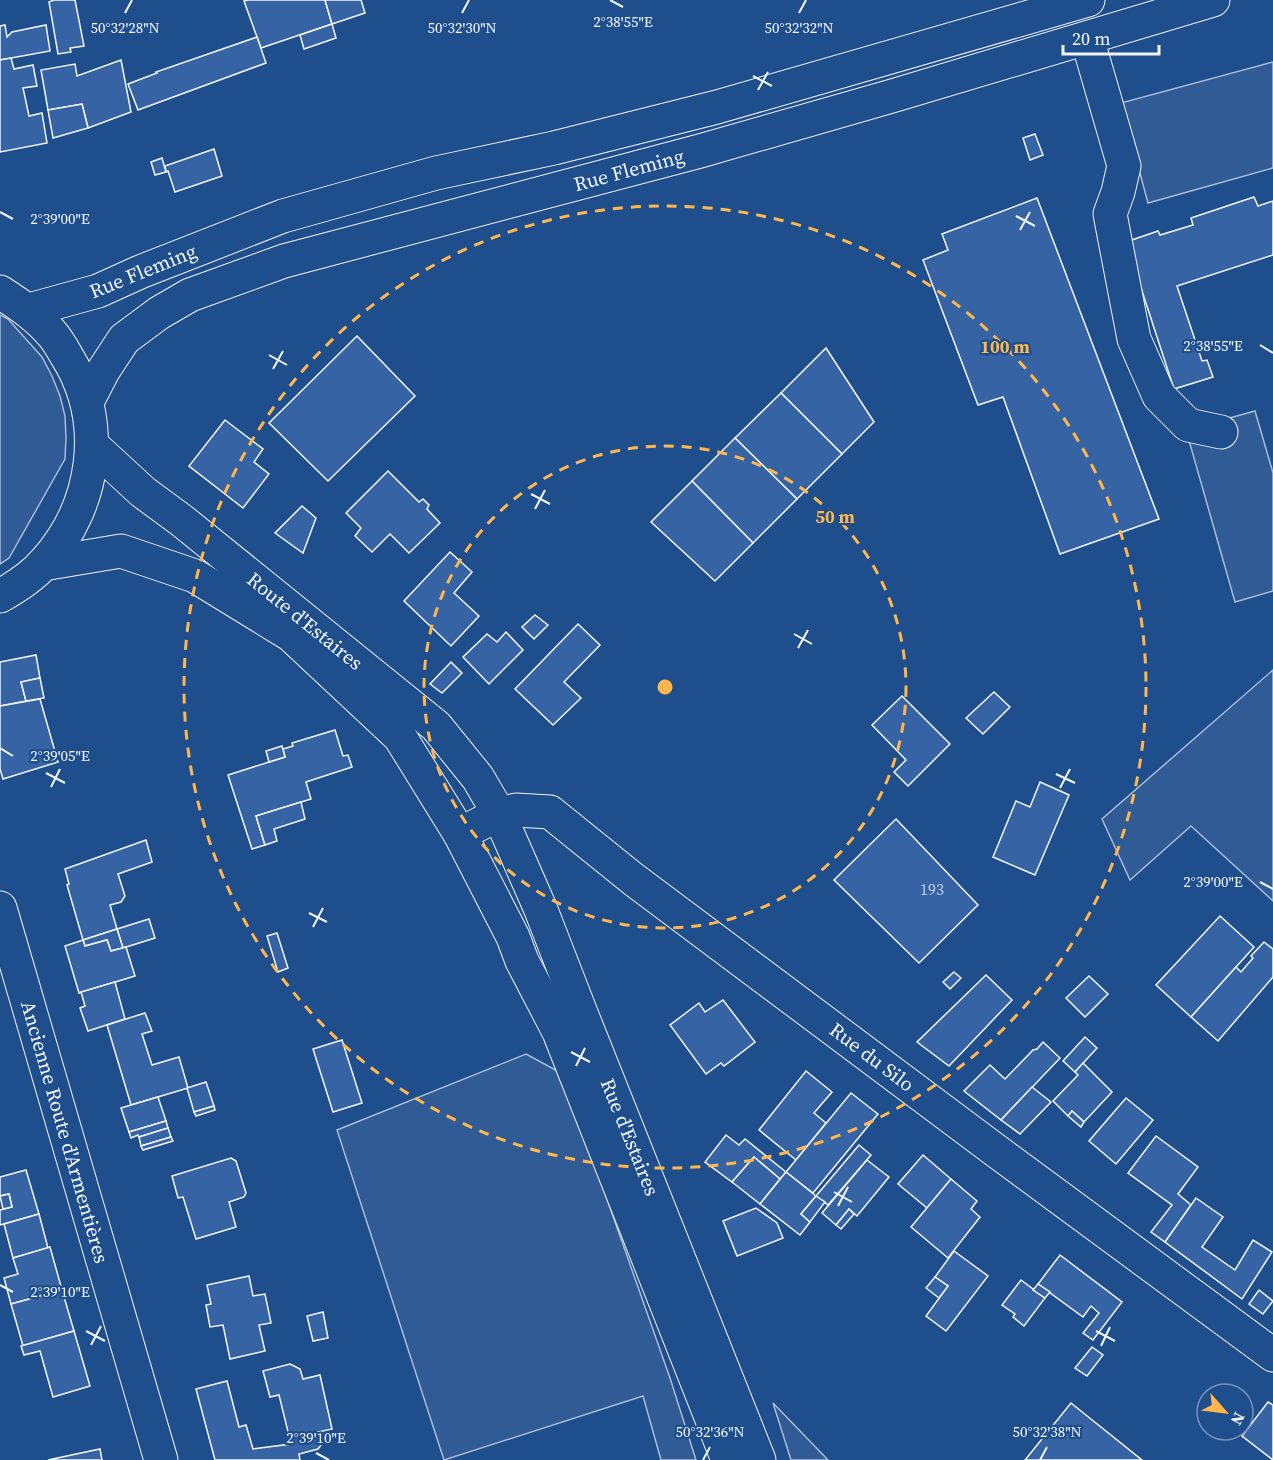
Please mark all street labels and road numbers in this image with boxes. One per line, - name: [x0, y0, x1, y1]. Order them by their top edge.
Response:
- street label: Rue Fleming: [571, 142, 687, 198]
- street label: Rue Fleming: [85, 237, 201, 305]
- street label: Route d'Estaires: [241, 566, 369, 676]
- street label: Ancienne Route d'Armentières: [14, 998, 116, 1266]
- street label: Rue du Silo: [824, 1016, 920, 1098]
- street label: Rue d'Estaires: [594, 1074, 666, 1200]

